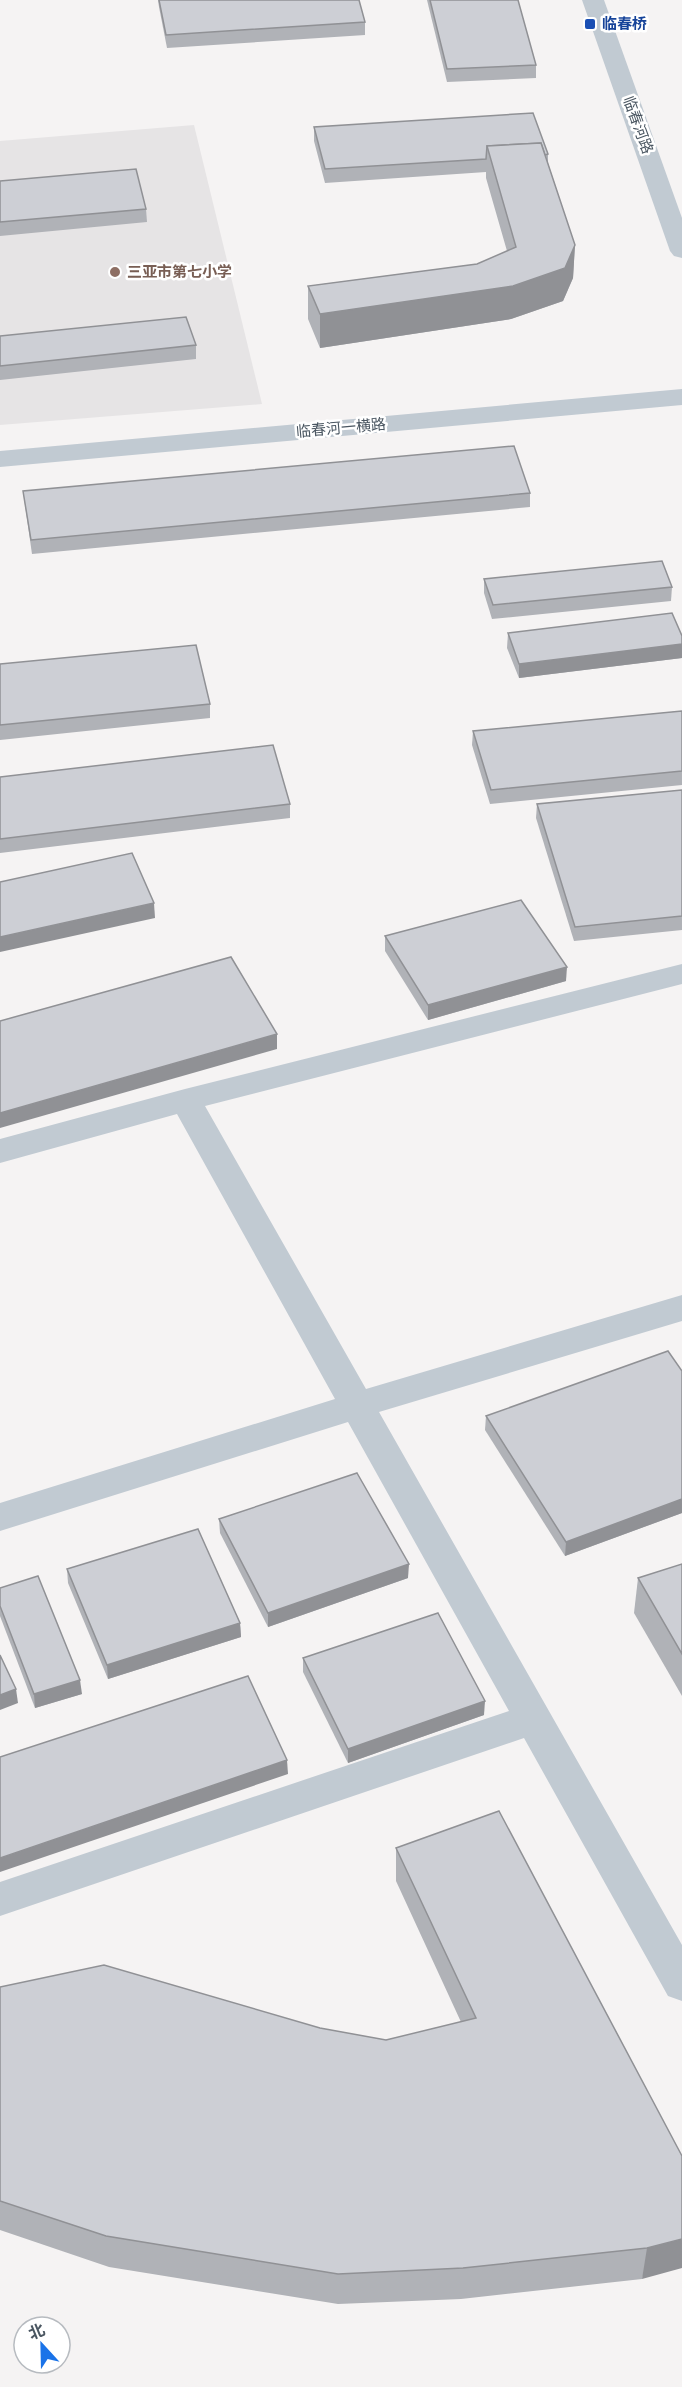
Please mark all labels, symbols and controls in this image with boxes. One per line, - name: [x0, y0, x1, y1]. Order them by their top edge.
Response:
- place label: 临春桥: [602, 14, 647, 32]
- marker: 临春桥: [583, 17, 597, 31]
- street label: 临春河路: [620, 93, 658, 156]
- place label: 三亚市第七小学: [127, 262, 232, 280]
- marker: 三亚市第七小学: [108, 265, 122, 279]
- street label: 临春河一横路: [295, 414, 387, 440]
- north arrow: [12, 2315, 72, 2375]
- text: 北: [25, 2319, 47, 2342]

